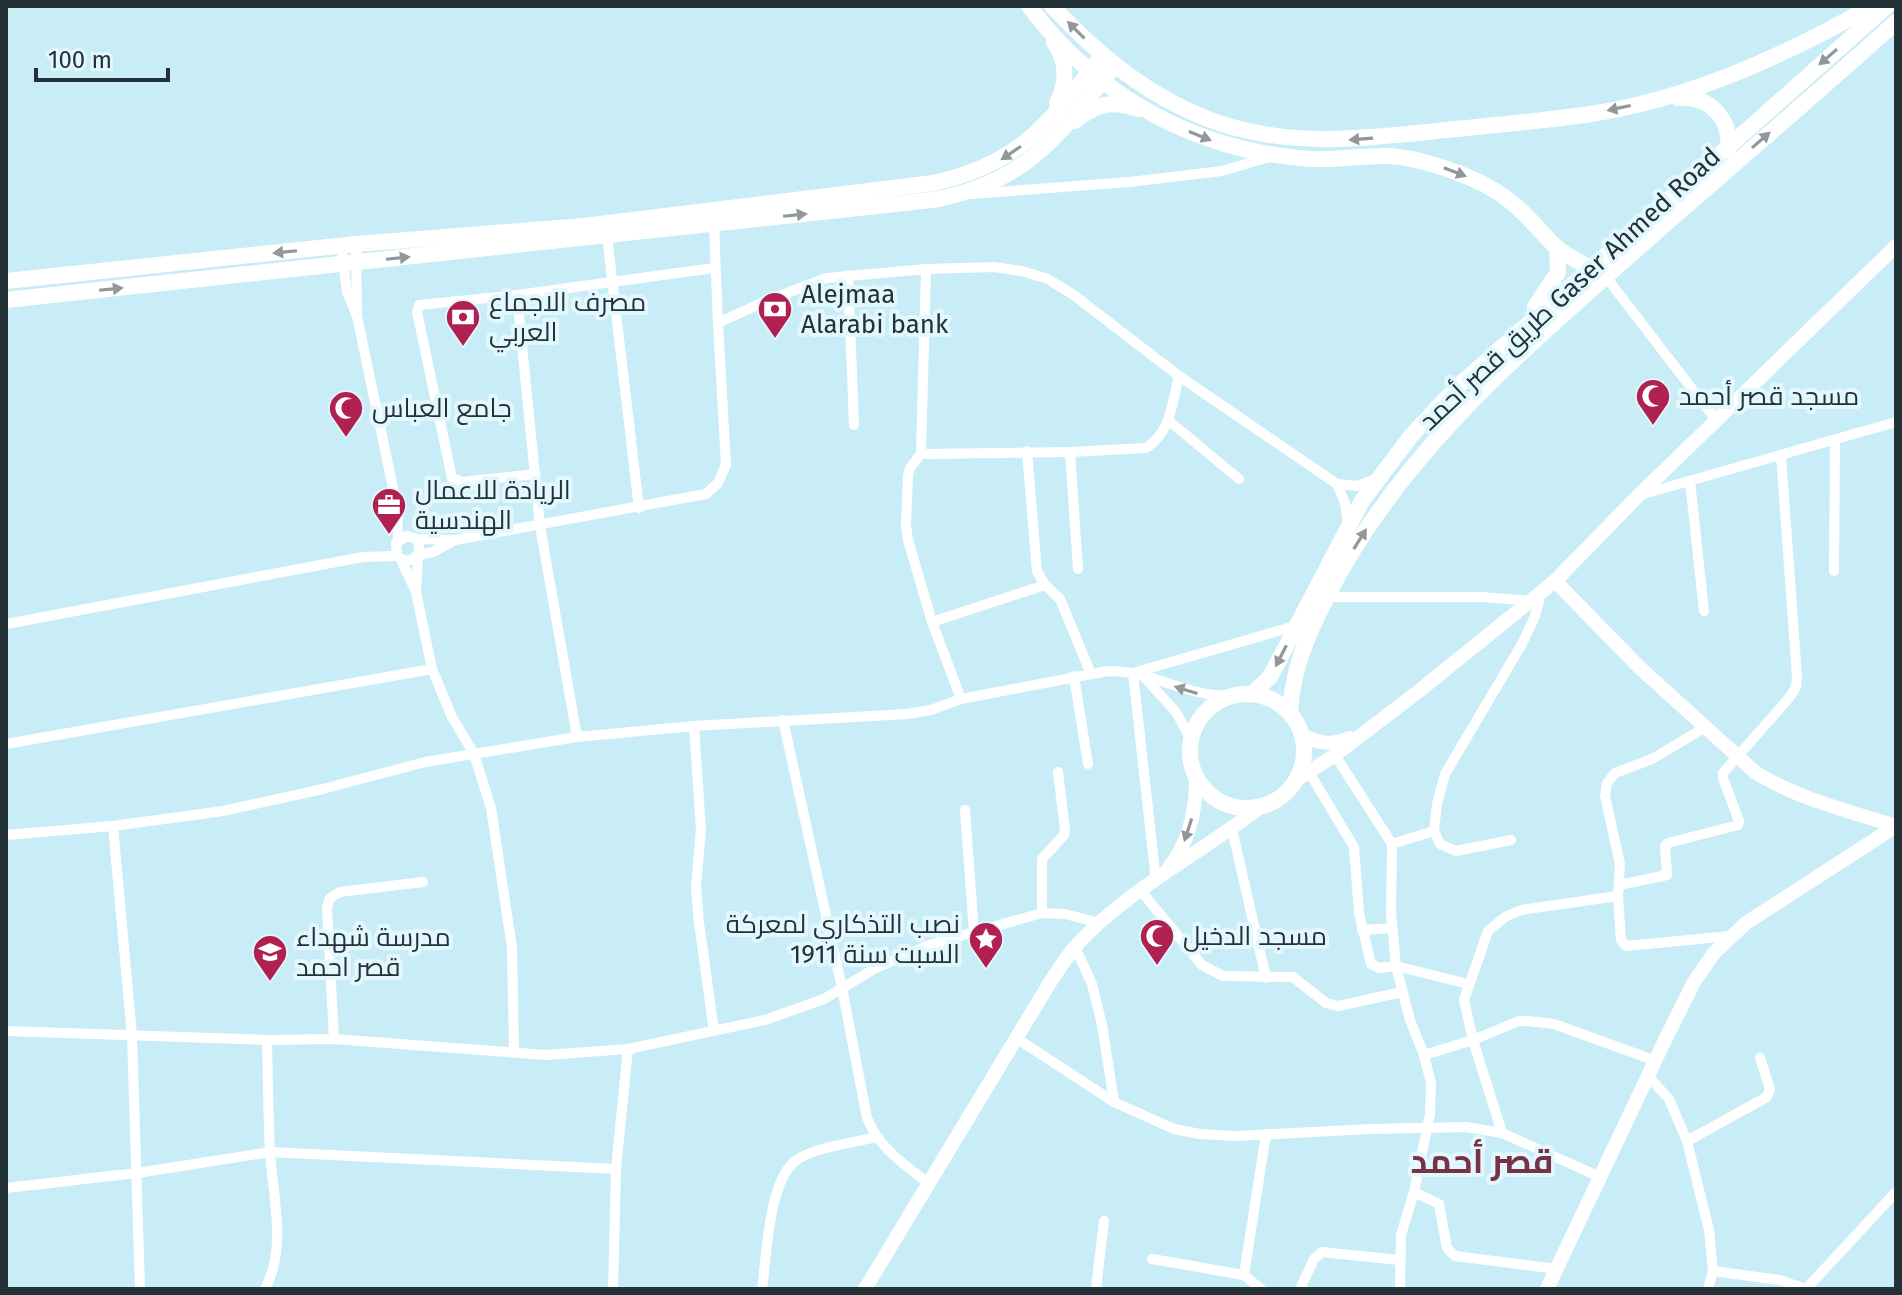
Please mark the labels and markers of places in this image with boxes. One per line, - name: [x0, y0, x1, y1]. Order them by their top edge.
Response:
- place label: Alejmaa Alarabi bank: [801, 279, 949, 340]
- place label: مصرف الاجماع العربي: [489, 287, 646, 353]
- bank icon: Alejmaa Alarabi bank: [756, 290, 794, 340]
- bank icon: مصرف الاجماع العربي: [444, 298, 482, 348]
- mosque icon: مسجد قصر أحمد: [1634, 377, 1672, 427]
- place label: مسجد قصر أحمد: [1679, 379, 1859, 412]
- mosque icon: جامع العباس: [327, 389, 365, 439]
- place label: جامع العباس: [372, 393, 512, 425]
- place label: الريادة للاعمال الهندسية: [415, 475, 571, 536]
- office icon: الريادة للاعمال الهندسية: [370, 486, 408, 536]
- place label: نصب التذكاري لمعركة السبت سنة 1911: [726, 909, 960, 970]
- mosque icon: مسجد الدخيل: [1138, 917, 1176, 967]
- place icon: نصب التذكاري لمعركة السبت سنة 1911: [967, 920, 1005, 970]
- place label: مسجد الدخيل: [1183, 921, 1327, 952]
- place label: مدرسة شهداء قصر احمد: [296, 922, 451, 983]
- school or university icon: مدرسة شهداء قصر احمد: [251, 933, 289, 983]

